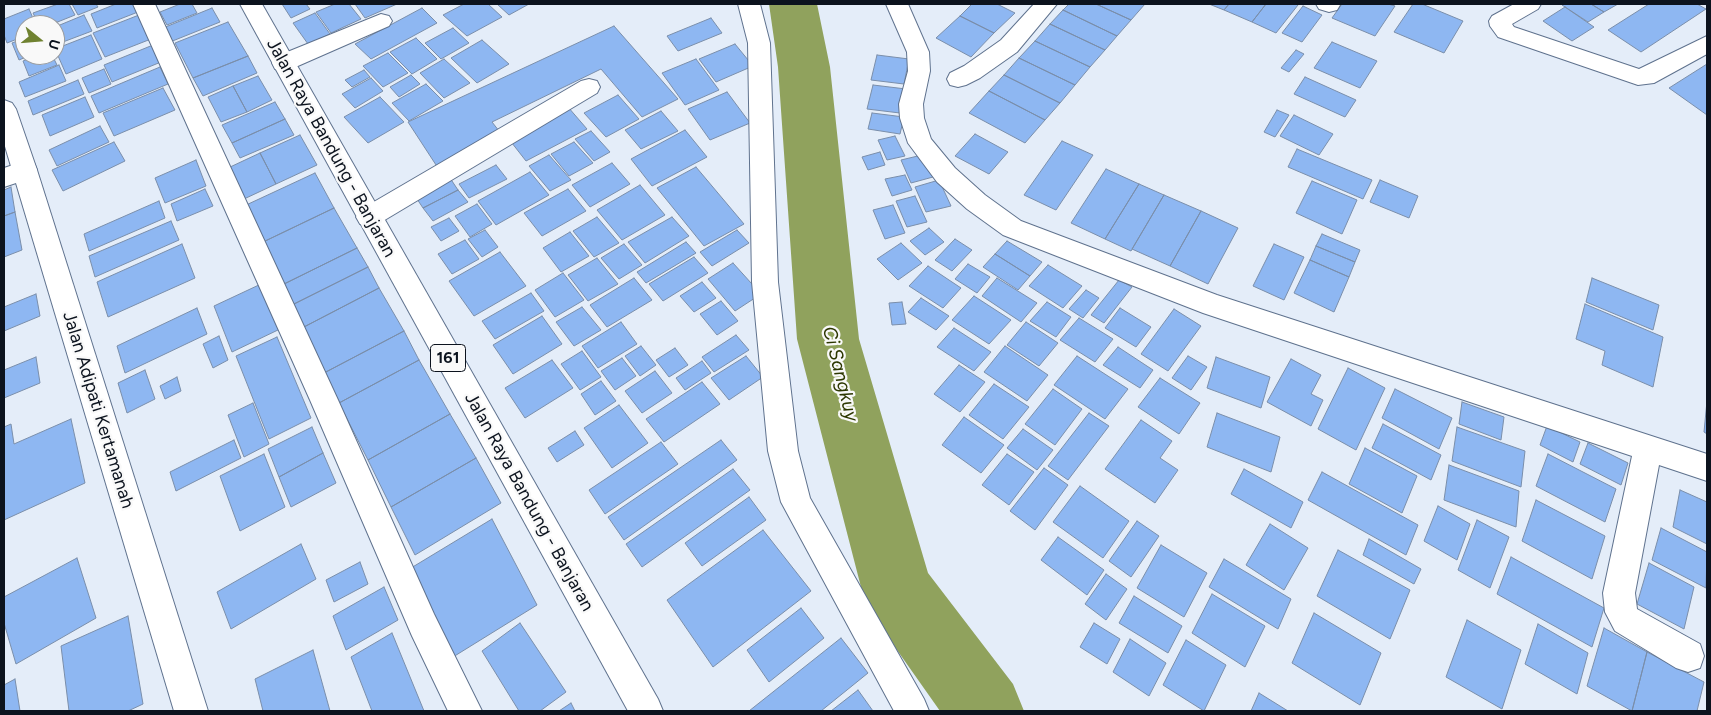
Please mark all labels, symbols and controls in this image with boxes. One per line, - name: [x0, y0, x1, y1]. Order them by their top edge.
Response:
- north arrow: [15, 15, 65, 65]
- street label: Jalan Raya Bandung - Banjaran: [262, 35, 400, 261]
- text: U: [44, 37, 63, 51]
- street label: Jalan Adipati Kertamanah: [58, 309, 138, 511]
- water label: Ci Sangkuy: [817, 324, 863, 424]
- road number: 161: [430, 344, 466, 372]
- street label: Jalan Raya Bandung - Banjaran: [460, 389, 598, 615]

